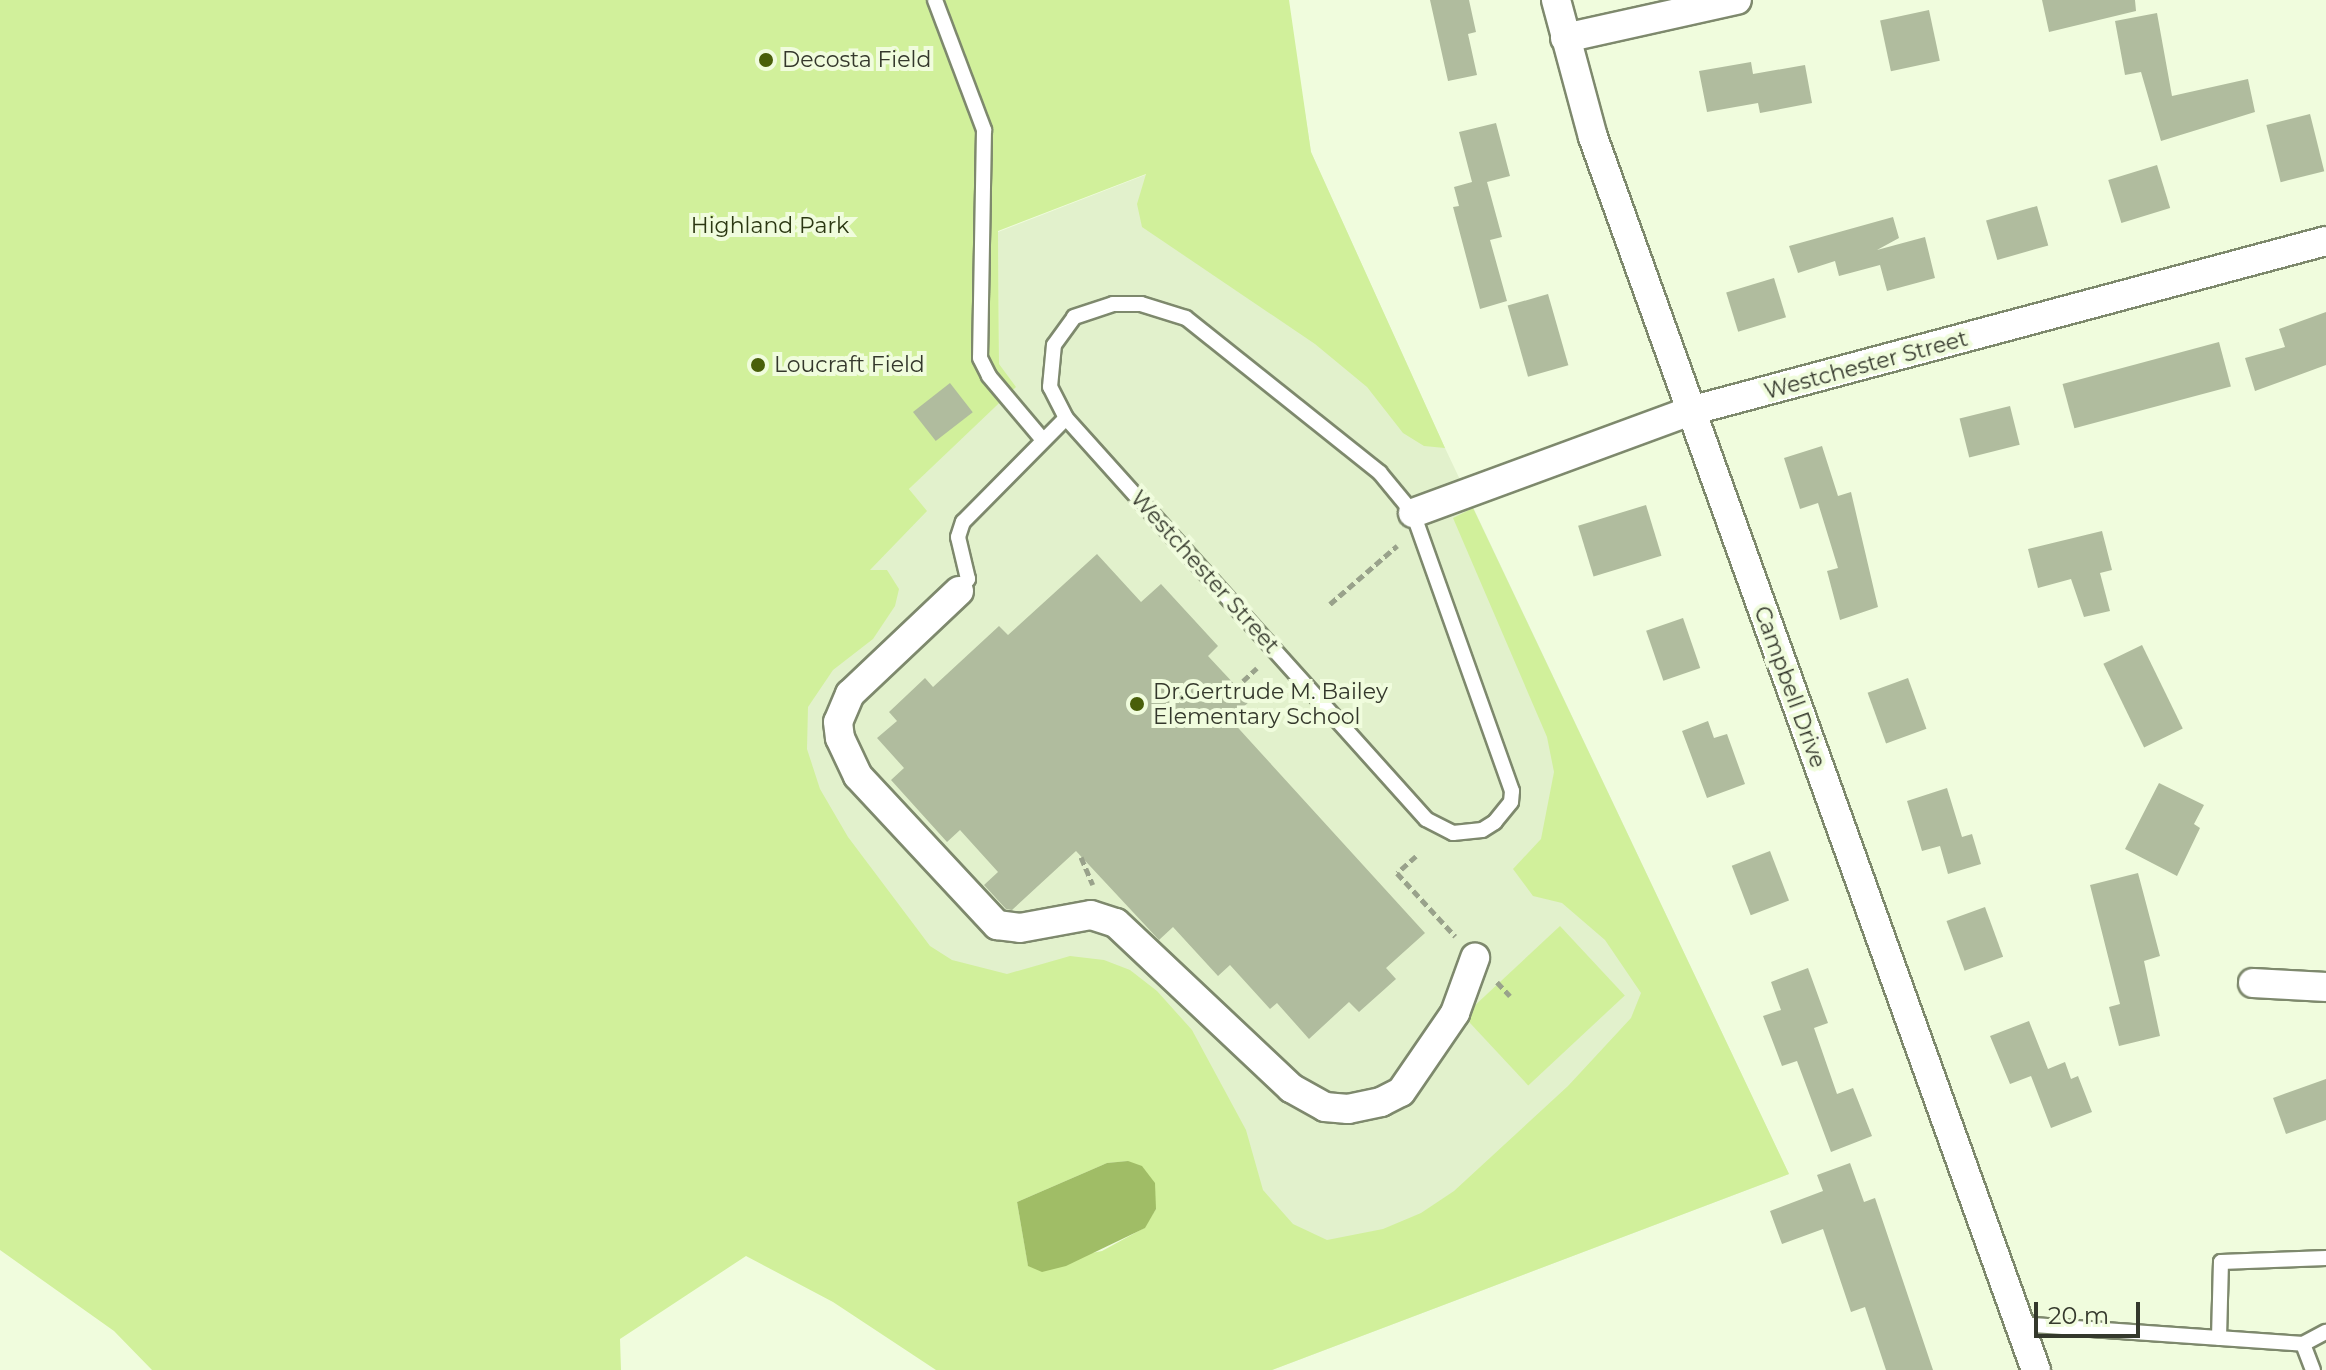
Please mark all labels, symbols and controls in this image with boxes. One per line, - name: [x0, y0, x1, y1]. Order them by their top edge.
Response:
- place label: Decosta Field: [782, 47, 931, 73]
- marker: Decosta Field: [757, 51, 775, 69]
- park label: Highland Park: [691, 213, 849, 239]
- street label: Westchester Street: [1761, 325, 1971, 405]
- place label: Loucraft Field: [774, 352, 925, 378]
- marker: Loucraft Field: [749, 356, 767, 374]
- street label: Westchester Street: [1125, 485, 1285, 659]
- street label: Campbell Drive: [1749, 603, 1831, 771]
- place label: Dr.Gertrude M. Bailey Elementary School: [1153, 678, 1388, 730]
- marker: Dr.Gertrude M. Bailey Elementary School: [1128, 695, 1146, 713]
- scale bar: [2038, 1286, 2144, 1336]
- text: 20 m: [2048, 1301, 2109, 1330]

